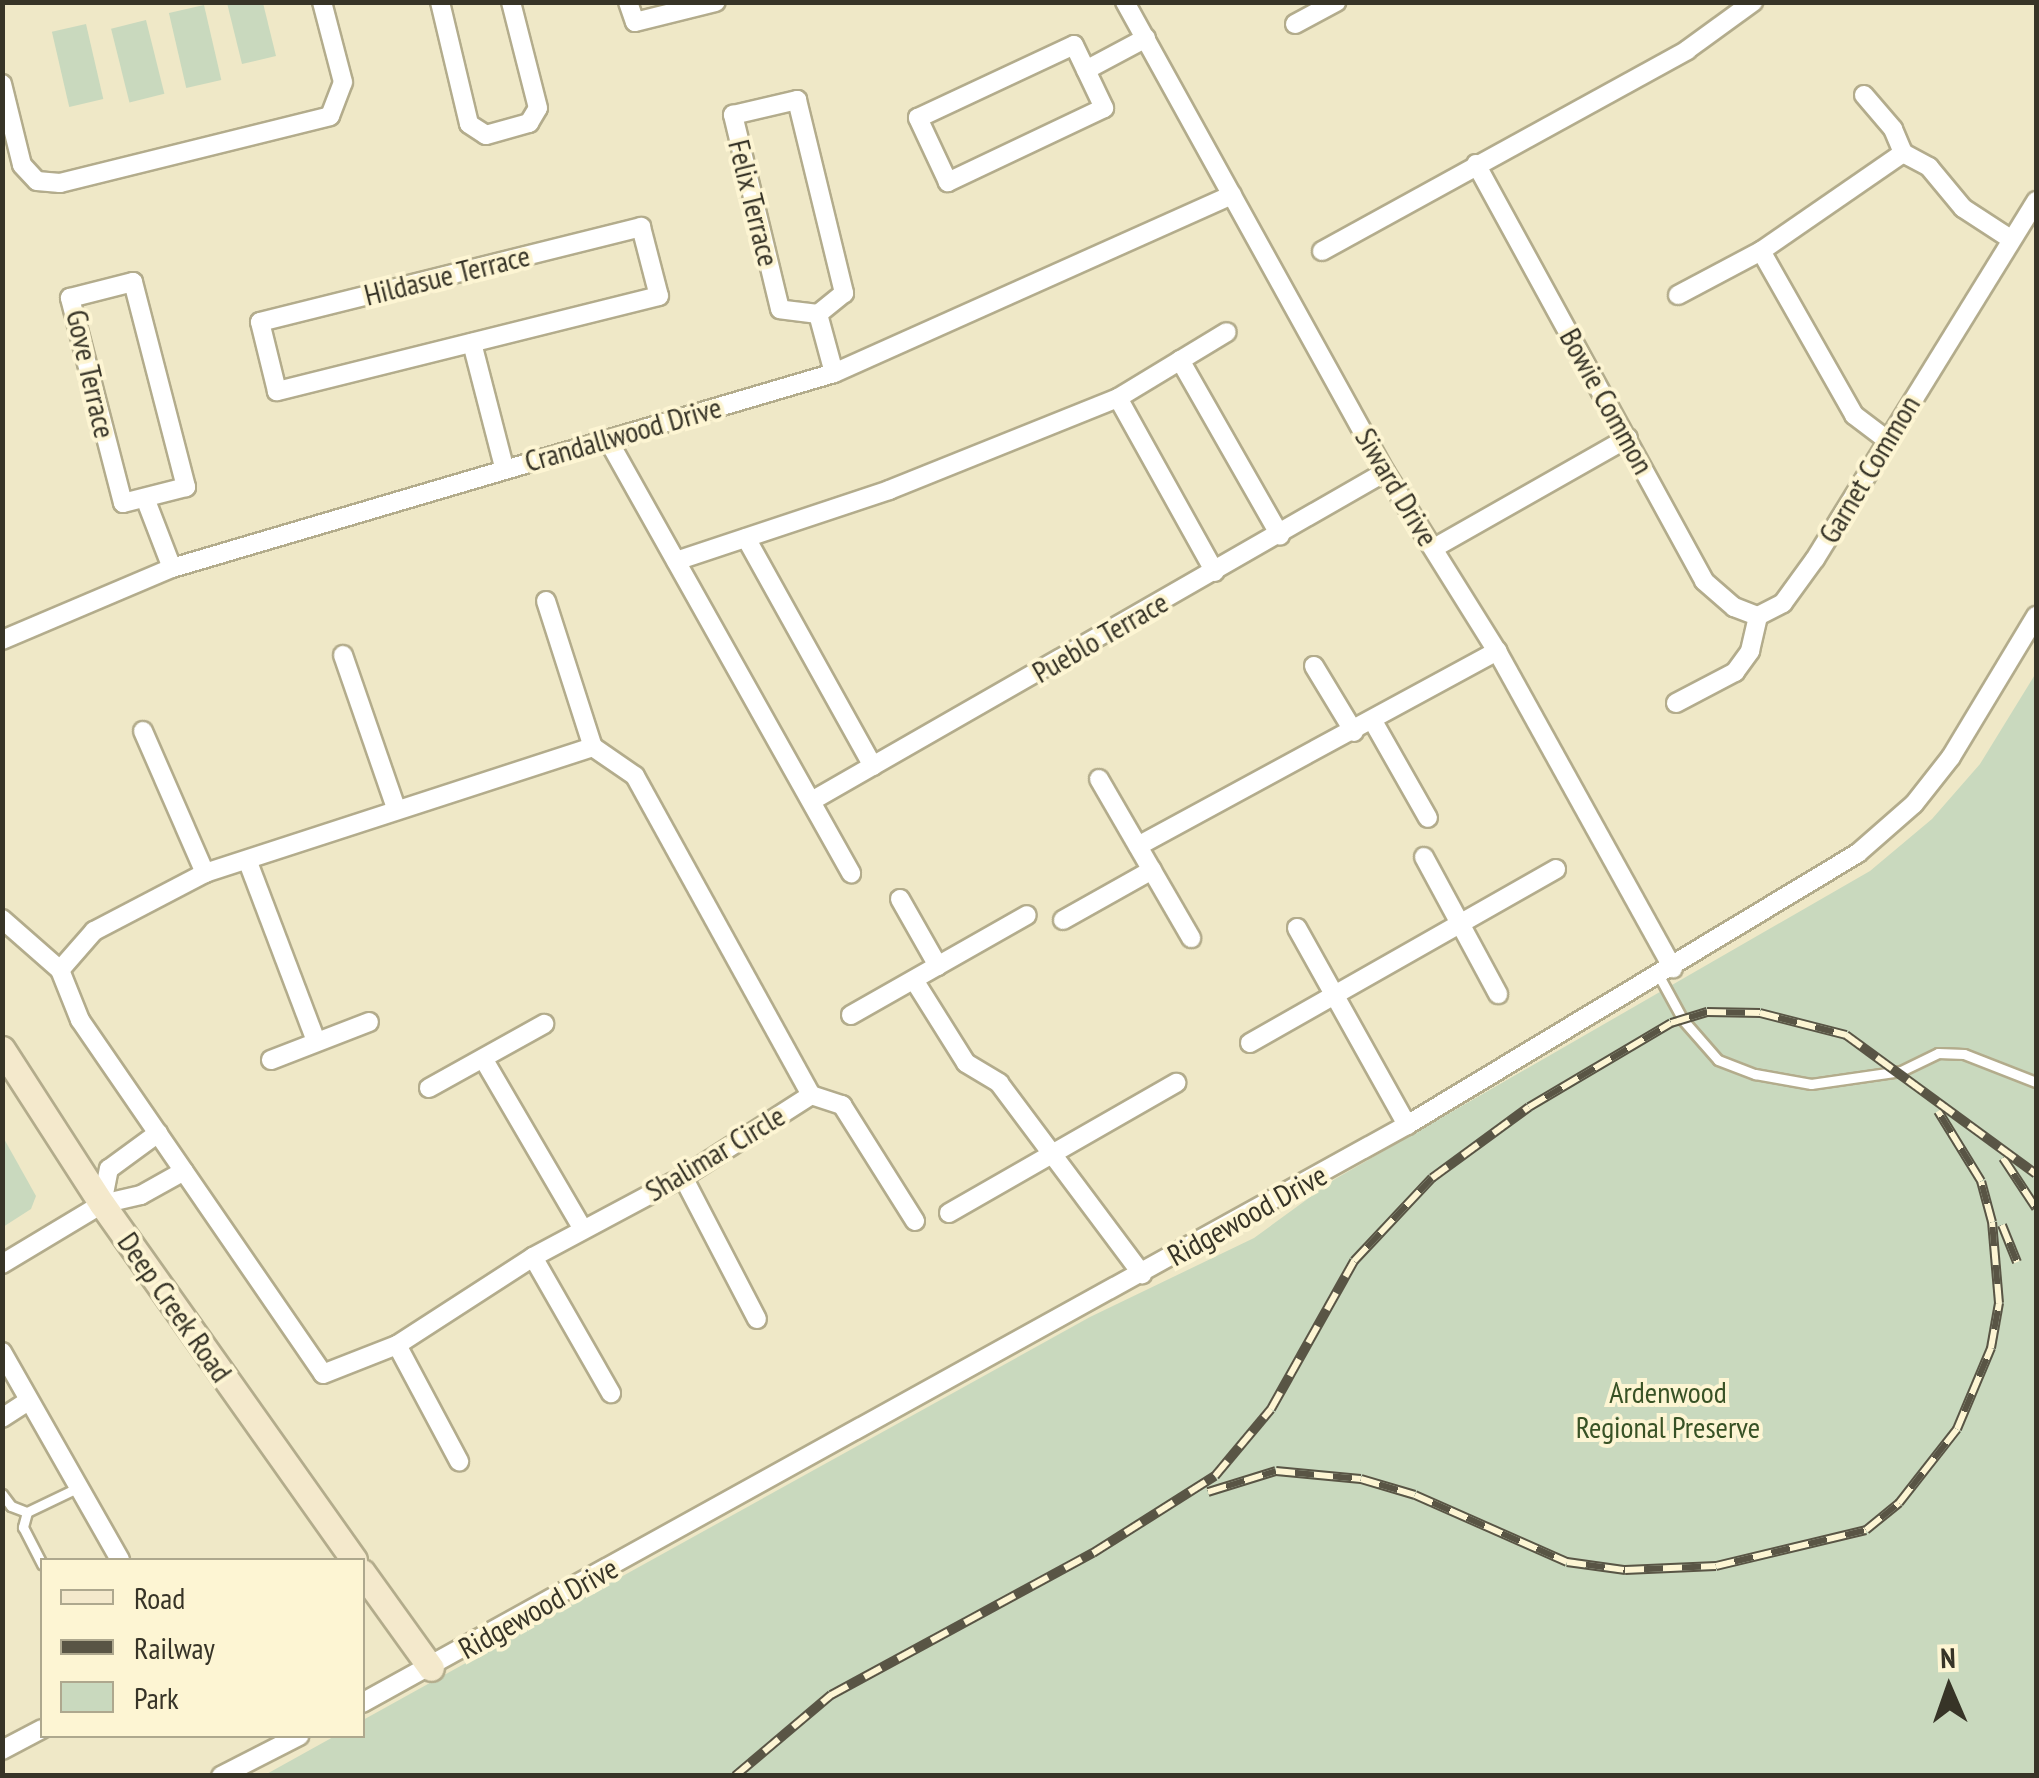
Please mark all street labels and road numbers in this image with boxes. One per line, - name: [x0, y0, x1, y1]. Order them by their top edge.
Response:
- street label: Felix Terrace: [721, 135, 787, 271]
- street label: Hildasue Terrace: [360, 237, 534, 313]
- street label: Gove Terrace: [59, 306, 123, 442]
- street label: Bowie Common: [1552, 322, 1662, 480]
- street label: Garnet Common: [1811, 388, 1927, 550]
- street label: Crandallwood Drive: [521, 389, 725, 479]
- street label: Siward Drive: [1348, 422, 1446, 552]
- street label: Pueblo Terrace: [1026, 584, 1174, 690]
- street label: Shalimar Circle: [639, 1097, 791, 1209]
- street label: Ridgewood Drive: [1161, 1157, 1333, 1273]
- street label: Deep Creek Road: [110, 1225, 240, 1389]
- street label: Ridgewood Drive: [452, 1550, 624, 1666]

